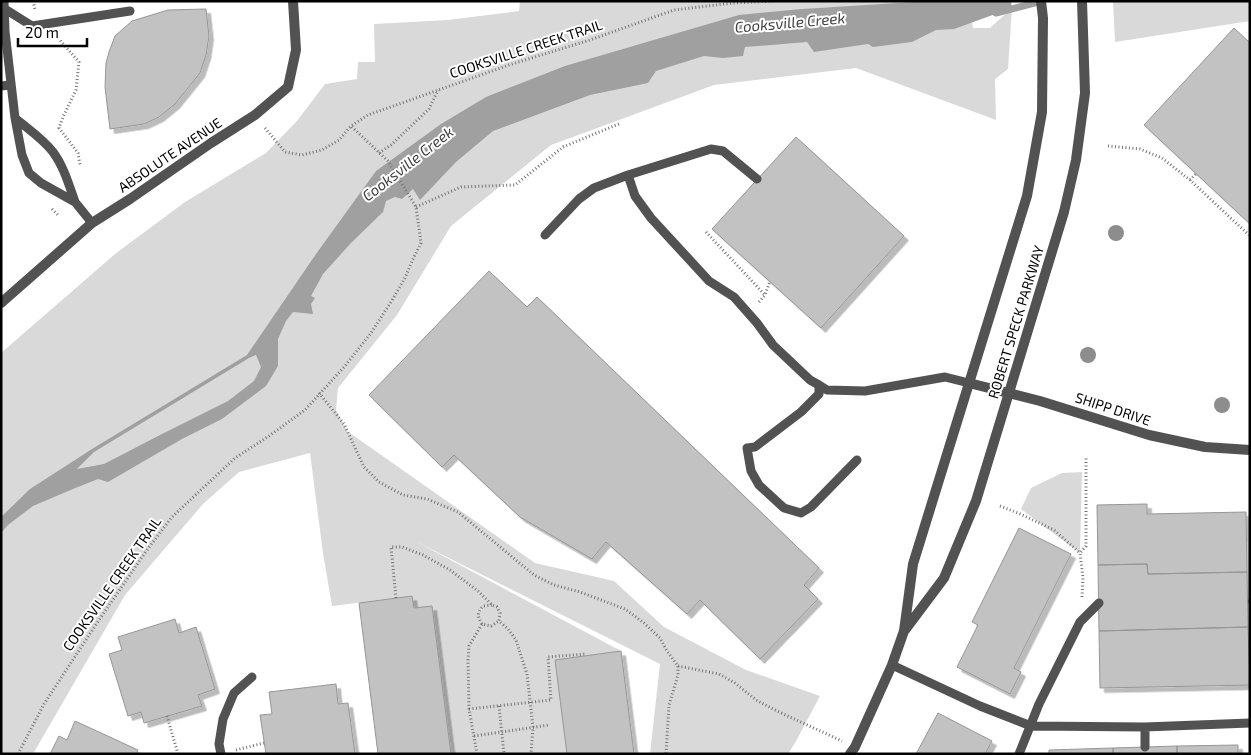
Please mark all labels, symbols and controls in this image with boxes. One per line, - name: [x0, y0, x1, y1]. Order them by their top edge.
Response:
- water label: Cooksville Creek: [734, 8, 846, 36]
- scale bar: [18, 15, 86, 47]
- street label: COOKSVILLE CREEK TRAIL: [447, 16, 604, 81]
- text: 20 m: [25, 23, 59, 41]
- street label: ABSOLUTE AVENUE: [115, 114, 225, 196]
- water label: Cooksville Creek: [358, 122, 457, 204]
- street label: ROBERT SPECK PARKWAY: [984, 243, 1047, 401]
- street label: SHIPP DRIVE: [1073, 388, 1153, 429]
- street label: COOKSVILLE CREEK TRAIL: [59, 513, 164, 654]

